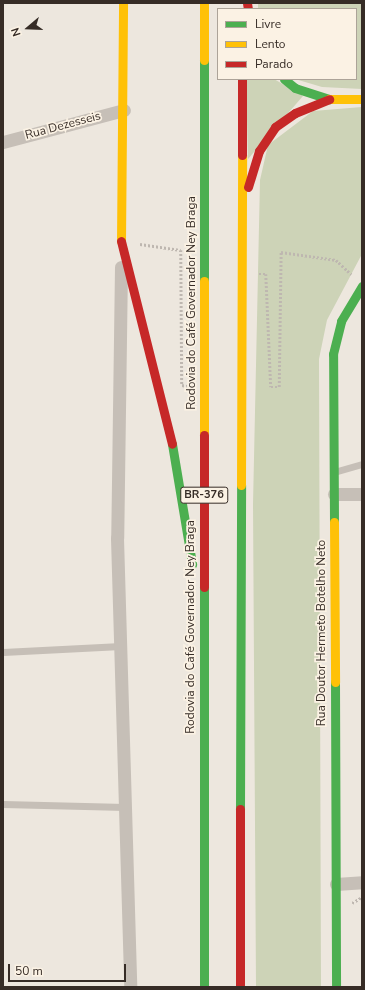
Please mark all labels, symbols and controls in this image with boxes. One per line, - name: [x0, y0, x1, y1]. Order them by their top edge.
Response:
- north arrow: [8, 8, 48, 48]
- legend: [217, 8, 357, 80]
- text: Livre: [255, 16, 281, 32]
- text: N: [8, 26, 25, 38]
- text: Lento: [255, 36, 285, 52]
- text: Parado: [255, 56, 293, 72]
- street label: Rua Dezesseis: [24, 109, 102, 143]
- street label: Rodovia do Café Governador Ney Braga: [185, 196, 199, 410]
- road number: BR-376: [180, 486, 228, 504]
- street label: Rodovia do Café Governador Ney Braga: [184, 520, 198, 734]
- street label: Rua Doutor Hermeto Botelho Neto: [315, 540, 329, 726]
- scale bar: [10, 956, 128, 982]
- text: 50 m: [15, 963, 43, 979]

